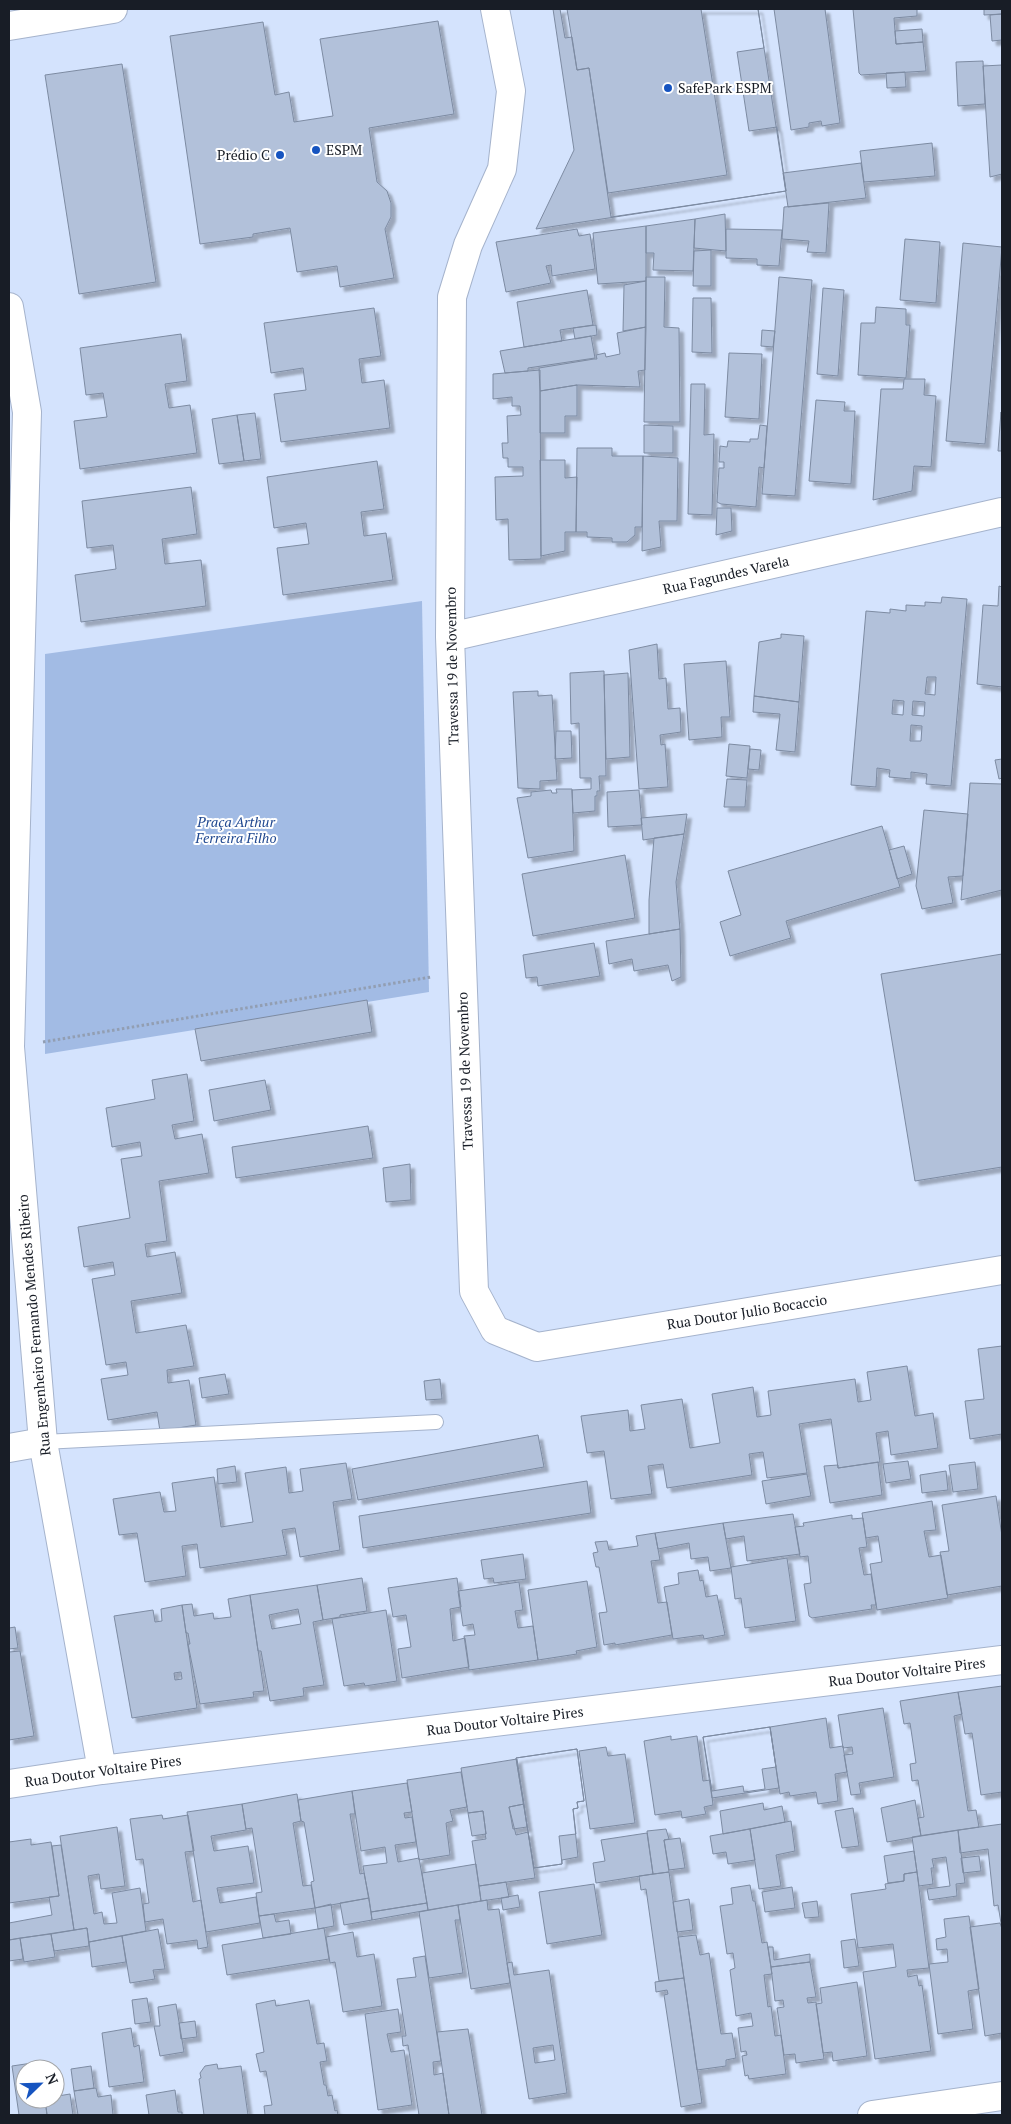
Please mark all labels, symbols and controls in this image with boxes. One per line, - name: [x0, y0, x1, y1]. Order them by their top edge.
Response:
- place label: SafePark ESPM: [678, 78, 772, 97]
- marker: SafePark ESPM: [662, 82, 674, 94]
- place label: ESPM: [326, 140, 362, 159]
- marker: ESPM: [310, 144, 322, 156]
- place label: Prédio C: [217, 145, 270, 164]
- marker: Prédio C: [274, 149, 286, 161]
- street label: Rua Fagundes Varela: [661, 551, 791, 598]
- street label: Travessa 19 de Novembro: [441, 587, 462, 745]
- park label: Praça Arthur Ferreira Filho: [194, 812, 277, 847]
- street label: Travessa 19 de Novembro: [452, 991, 477, 1150]
- street label: Rua Engenheiro Fernando Mendes Ribeiro: [13, 1193, 54, 1456]
- street label: Rua Doutor Julio Bocaccio: [665, 1289, 829, 1334]
- street label: Rua Doutor Voltaire Pires: [827, 1652, 987, 1691]
- street label: Rua Doutor Voltaire Pires: [425, 1701, 585, 1740]
- street label: Rua Doutor Voltaire Pires: [23, 1750, 182, 1791]
- north arrow: [15, 2059, 65, 2109]
- text: N: [42, 2070, 63, 2088]

